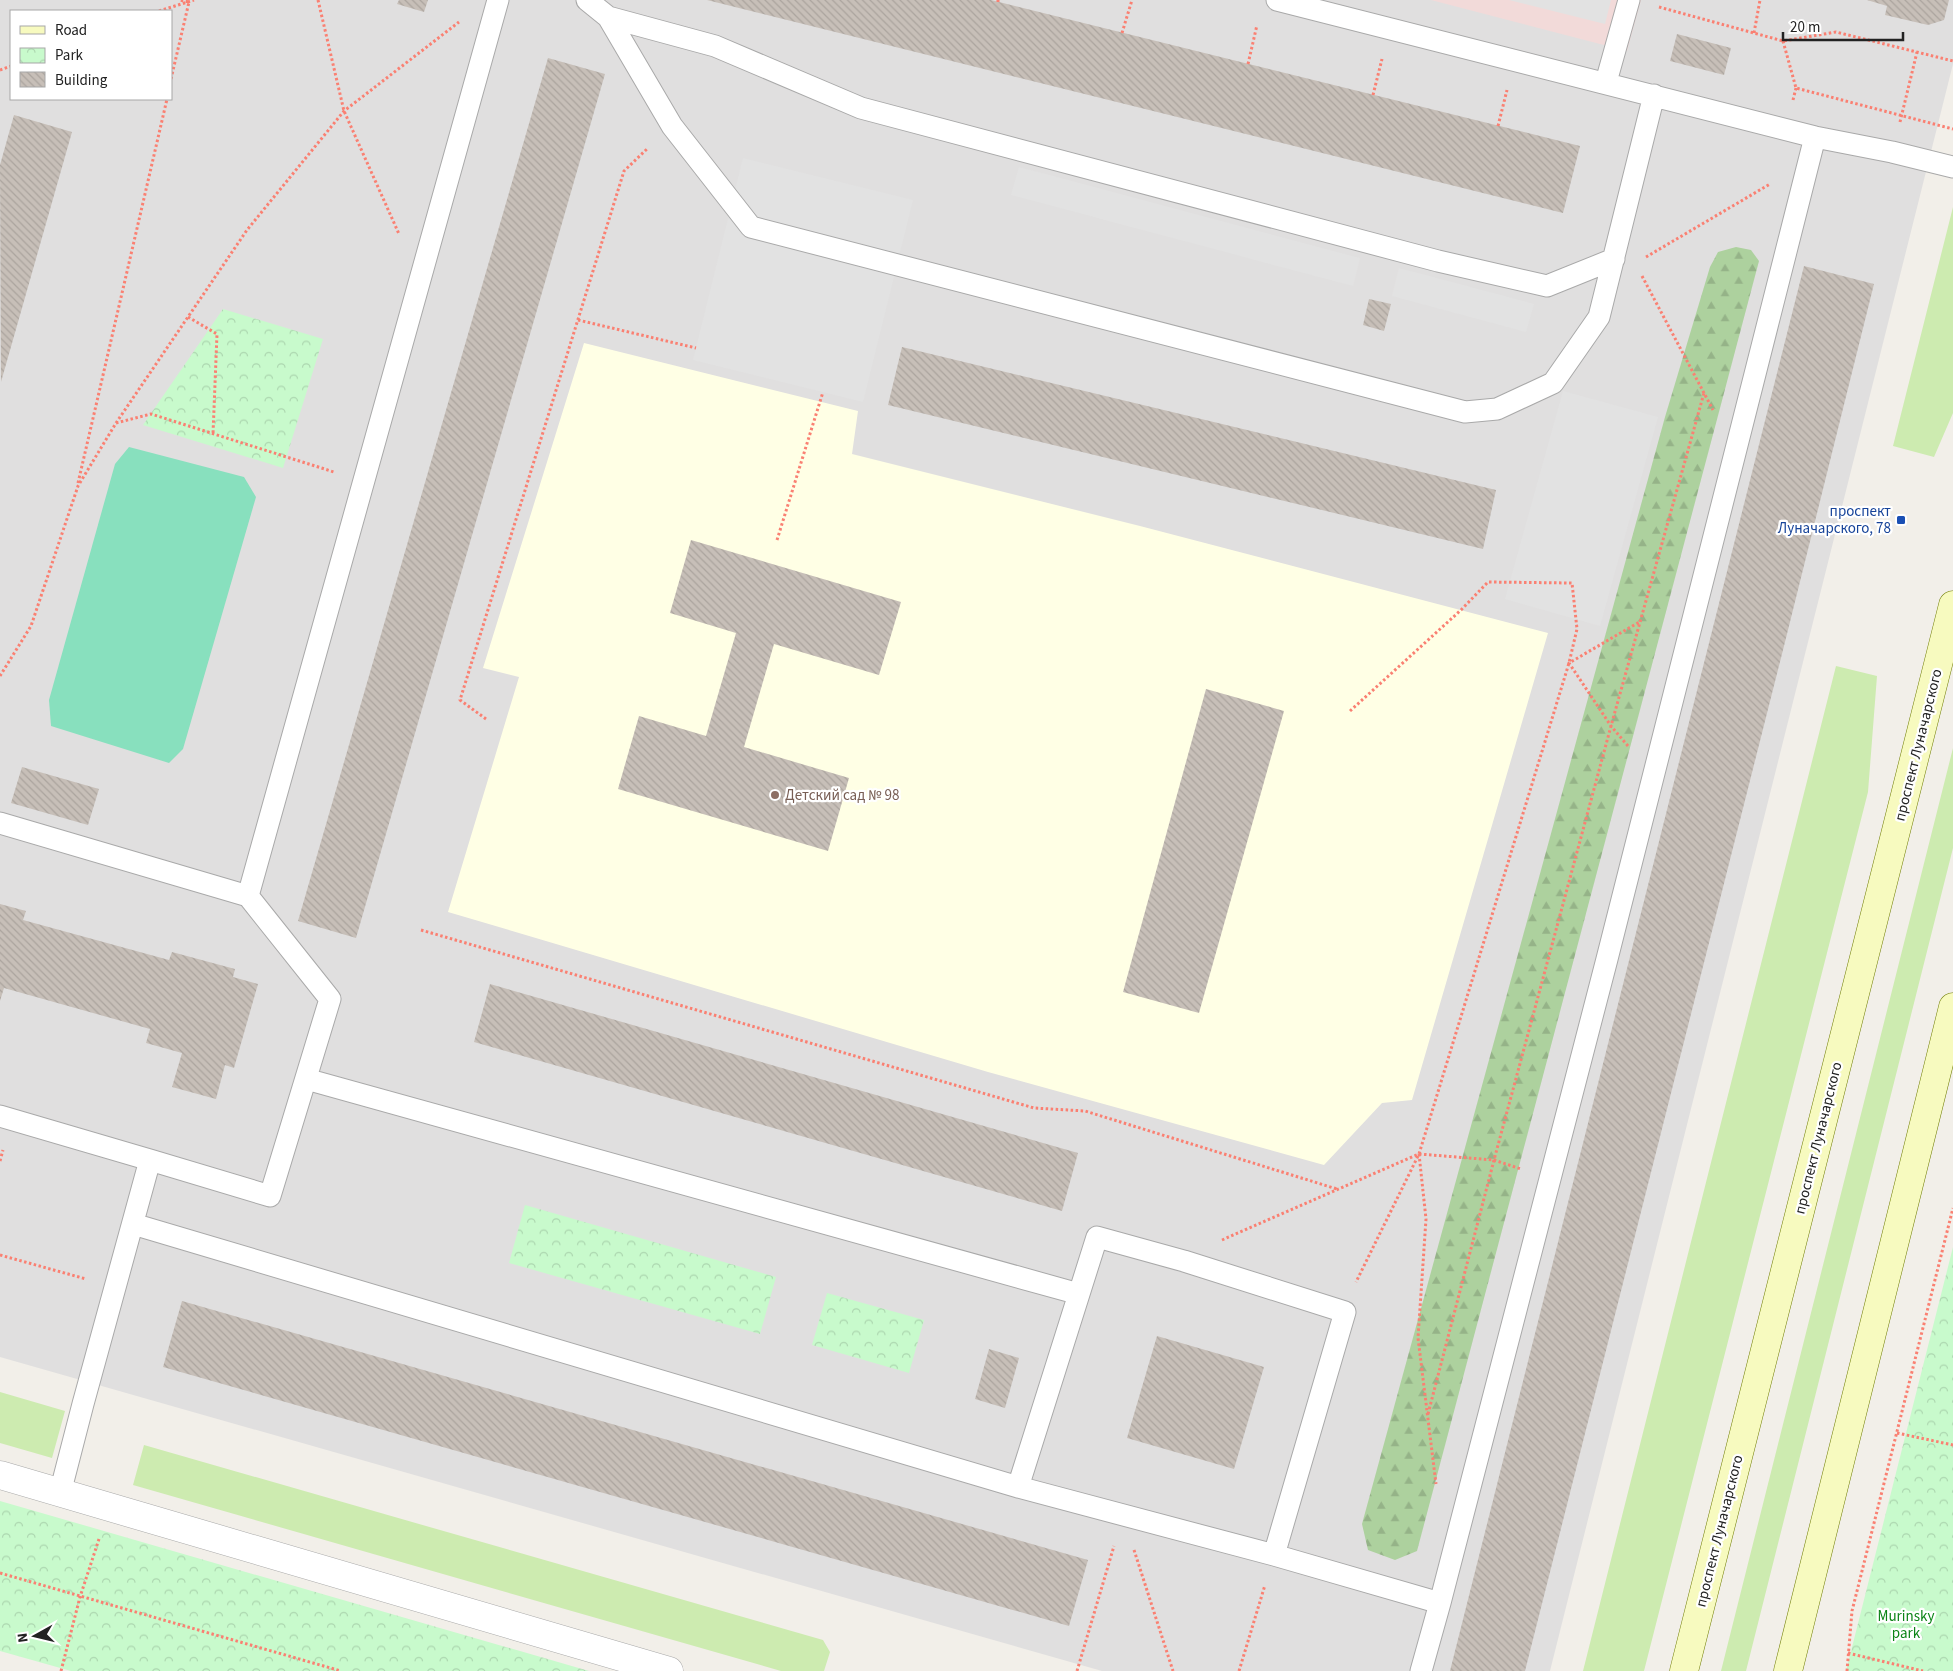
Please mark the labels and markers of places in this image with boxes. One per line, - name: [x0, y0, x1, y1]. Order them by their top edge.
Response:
- place label: проспект Луначарского, 78: [1778, 501, 1891, 539]
- marker: проспект Луначарского, 78: [1895, 514, 1907, 526]
- place label: Детский сад № 98: [785, 785, 899, 806]
- marker: Детский сад № 98: [769, 789, 781, 801]

